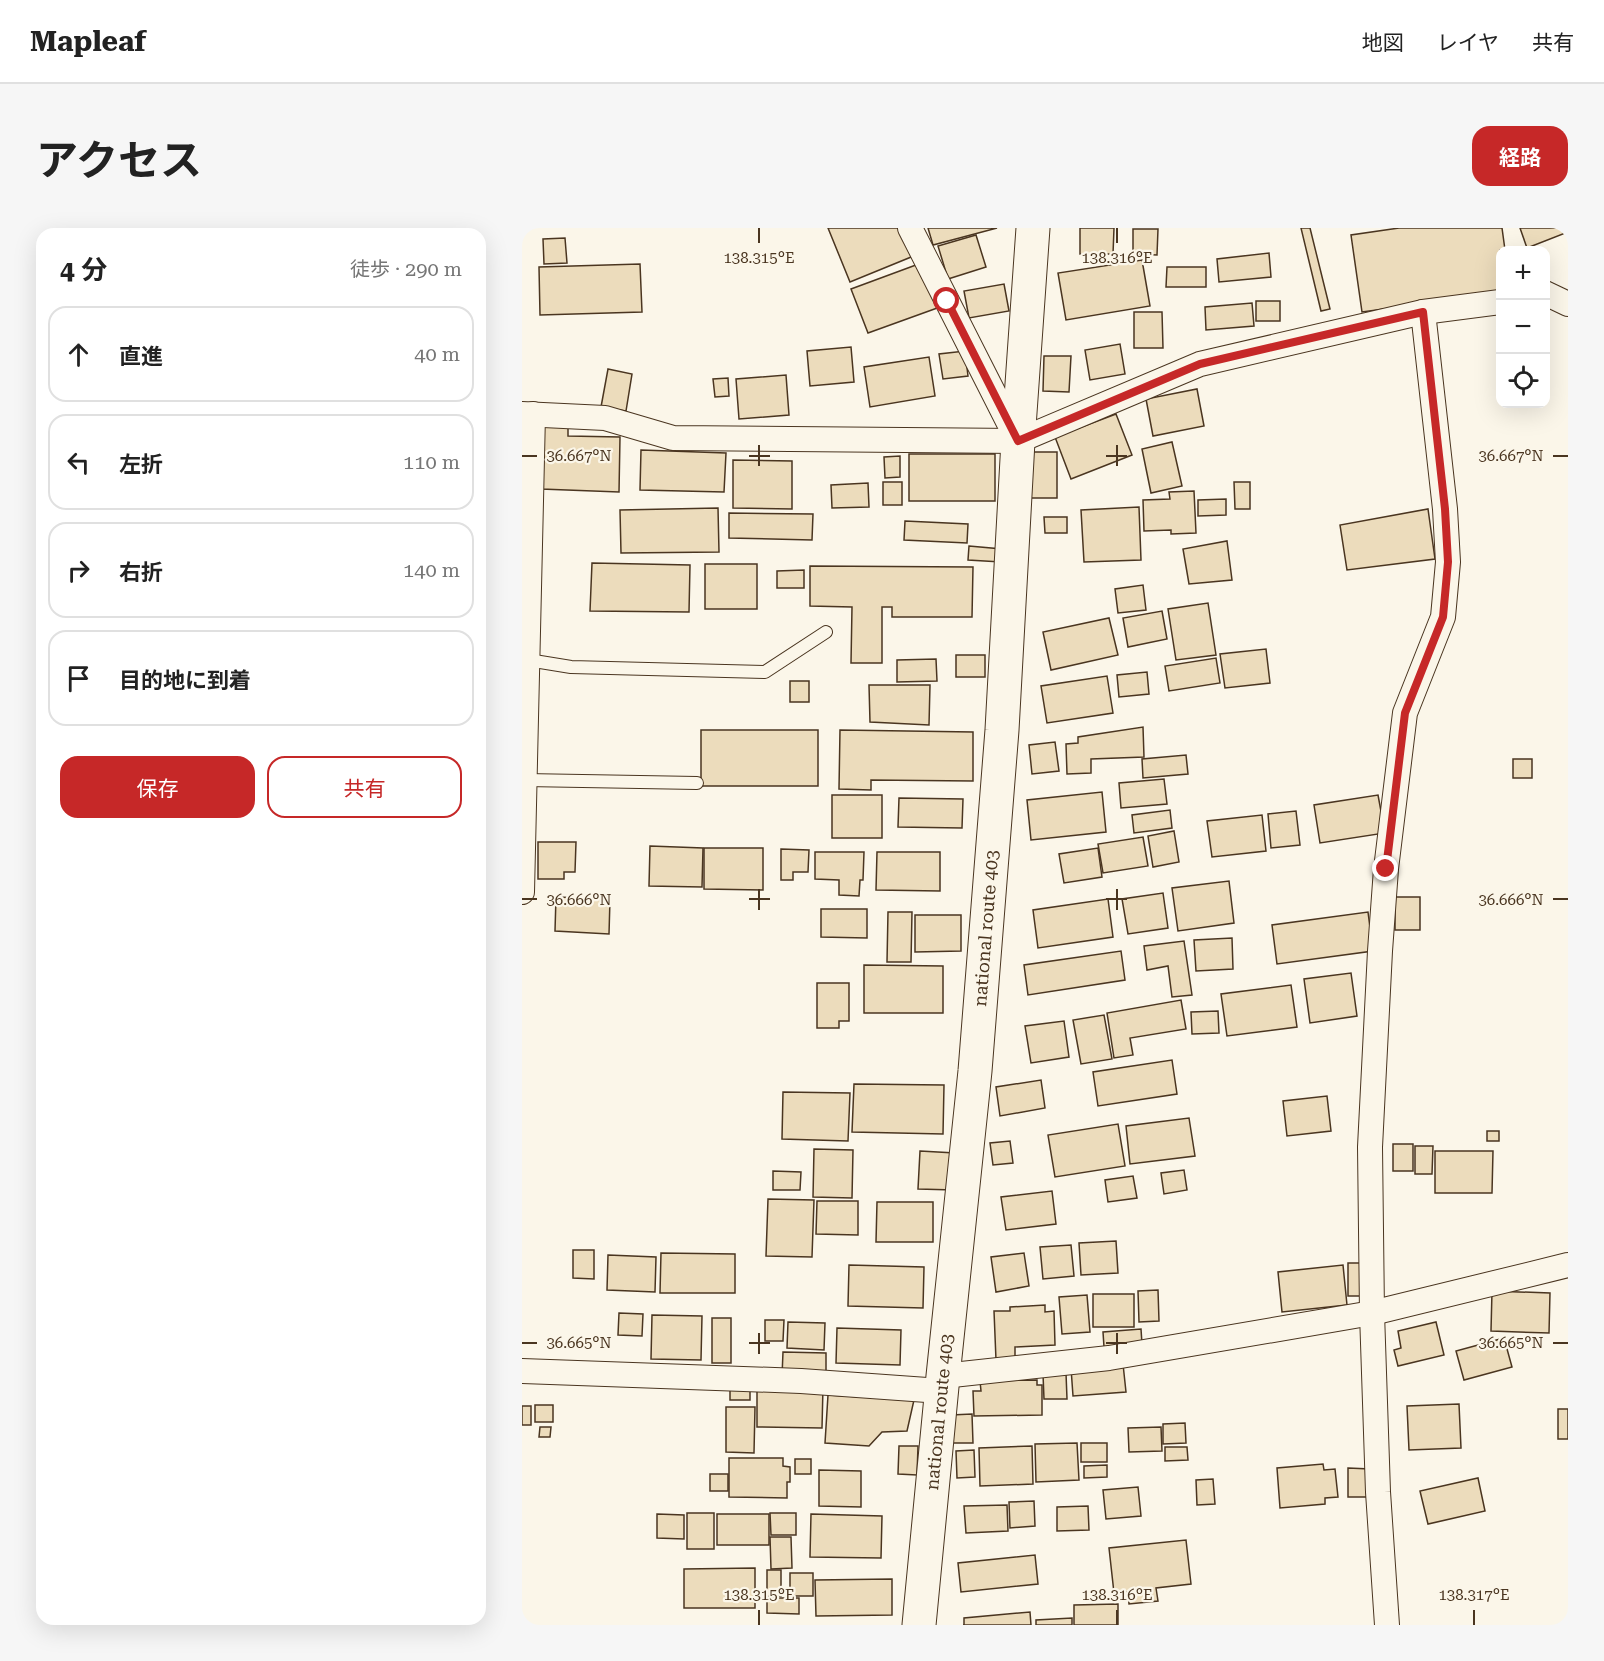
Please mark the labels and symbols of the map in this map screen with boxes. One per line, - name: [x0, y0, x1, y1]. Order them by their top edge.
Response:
- text: 138.315°E: [723, 249, 795, 267]
- text: 138.316°E: [1081, 249, 1153, 267]
- route start: [933, 287, 959, 313]
- text: 36.667°N: [546, 447, 612, 465]
- text: 36.667°N: [1478, 447, 1544, 465]
- street label: national route 403: [969, 849, 1002, 1007]
- route end: [1372, 855, 1398, 881]
- text: 36.666°N: [546, 891, 612, 909]
- text: 36.666°N: [1478, 891, 1544, 909]
- street label: national route 403: [921, 1333, 957, 1491]
- text: 36.665°N: [546, 1334, 612, 1352]
- text: 36.665°N: [1478, 1334, 1544, 1352]
- text: 138.315°E: [723, 1586, 795, 1604]
- text: 138.316°E: [1081, 1586, 1153, 1604]
- text: 138.317°E: [1438, 1586, 1510, 1604]

